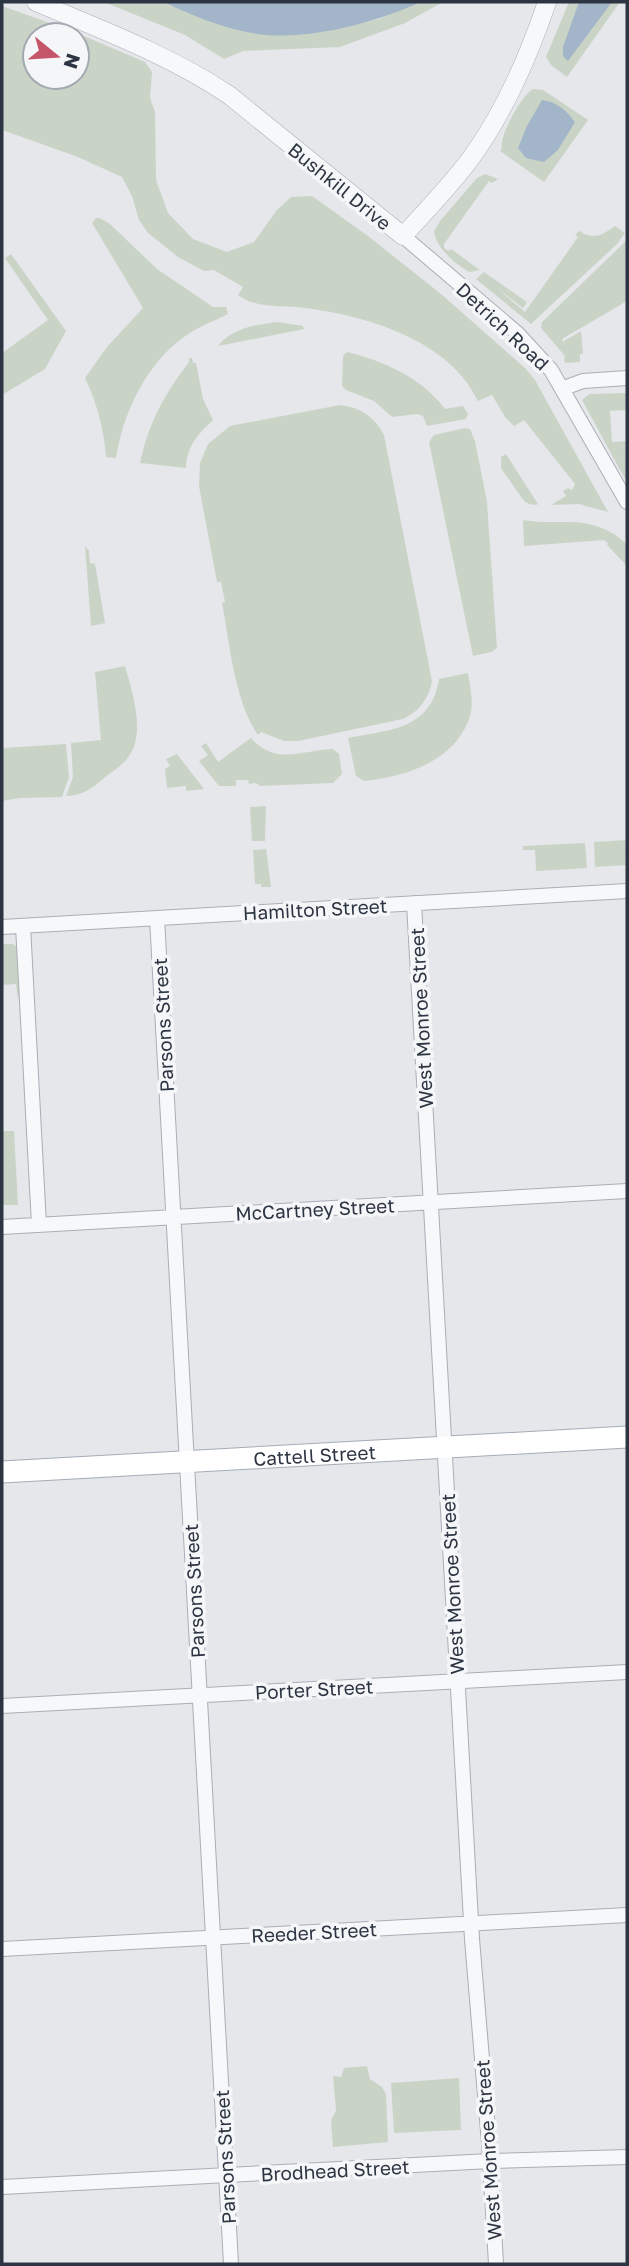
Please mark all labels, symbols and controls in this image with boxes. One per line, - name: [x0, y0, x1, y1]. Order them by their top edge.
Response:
- north arrow: [21, 21, 91, 91]
- text: N: [59, 51, 86, 72]
- street label: Bushkill Drive: [284, 137, 396, 235]
- street label: Detrich Road: [452, 277, 554, 375]
- street label: Hamilton Street: [242, 894, 388, 924]
- street label: West Monroe Street: [405, 927, 437, 1109]
- street label: Parsons Street: [148, 957, 178, 1093]
- street label: McCartney Street: [235, 1193, 395, 1225]
- street label: Cattell Street: [253, 1440, 376, 1469]
- street label: West Monroe Street: [436, 1493, 468, 1675]
- street label: Parsons Street: [179, 1523, 209, 1659]
- street label: Porter Street: [254, 1674, 374, 1704]
- street label: Reeder Street: [251, 1917, 377, 1947]
- street label: West Monroe Street: [470, 2059, 506, 2241]
- street label: Parsons Street: [210, 2089, 240, 2225]
- street label: Brodhead Street: [260, 2155, 410, 2185]

